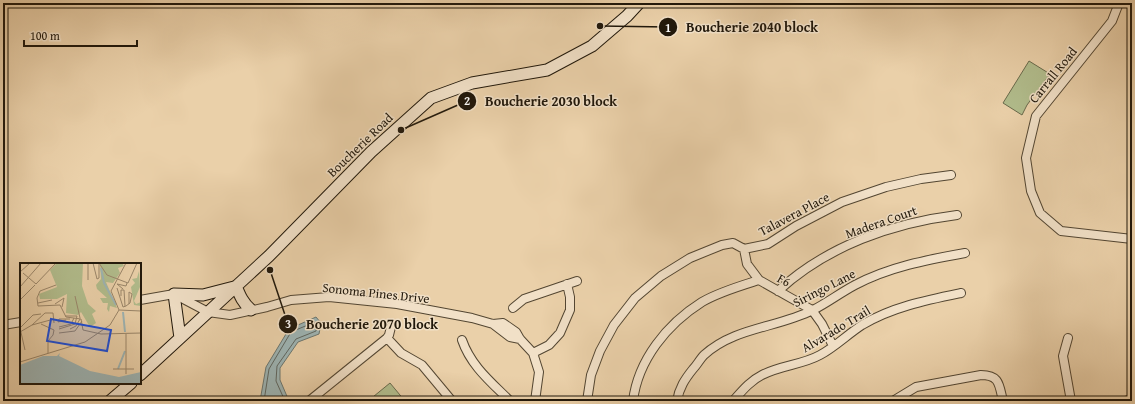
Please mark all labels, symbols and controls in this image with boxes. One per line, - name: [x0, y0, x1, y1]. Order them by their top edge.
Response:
- callout: Boucherie 2040 block: [658, 14, 826, 40]
- text: Boucherie 2040 block: [686, 17, 819, 37]
- text: 1: [665, 19, 671, 36]
- scale bar: [24, 22, 137, 48]
- text: 100 m: [30, 27, 60, 44]
- street label: Carrall Road: [1024, 43, 1082, 107]
- callout: Boucherie 2030 block: [457, 88, 625, 114]
- text: Boucherie 2030 block: [485, 91, 618, 111]
- text: 2: [464, 92, 470, 109]
- street label: Boucherie Road: [323, 109, 397, 181]
- street label: Talavera Place: [755, 187, 833, 241]
- street label: Madera Court: [843, 201, 920, 243]
- inset map: [20, 263, 141, 384]
- street label: Siringo Lane: [789, 264, 859, 312]
- street label: F6: [774, 269, 794, 291]
- street label: Sonoma Pines Drive: [321, 278, 431, 308]
- street label: Alvarado Trail: [798, 301, 874, 357]
- callout: Boucherie 2070 block: [278, 311, 446, 337]
- text: Boucherie 2070 block: [306, 314, 439, 334]
- text: 3: [285, 315, 291, 332]

